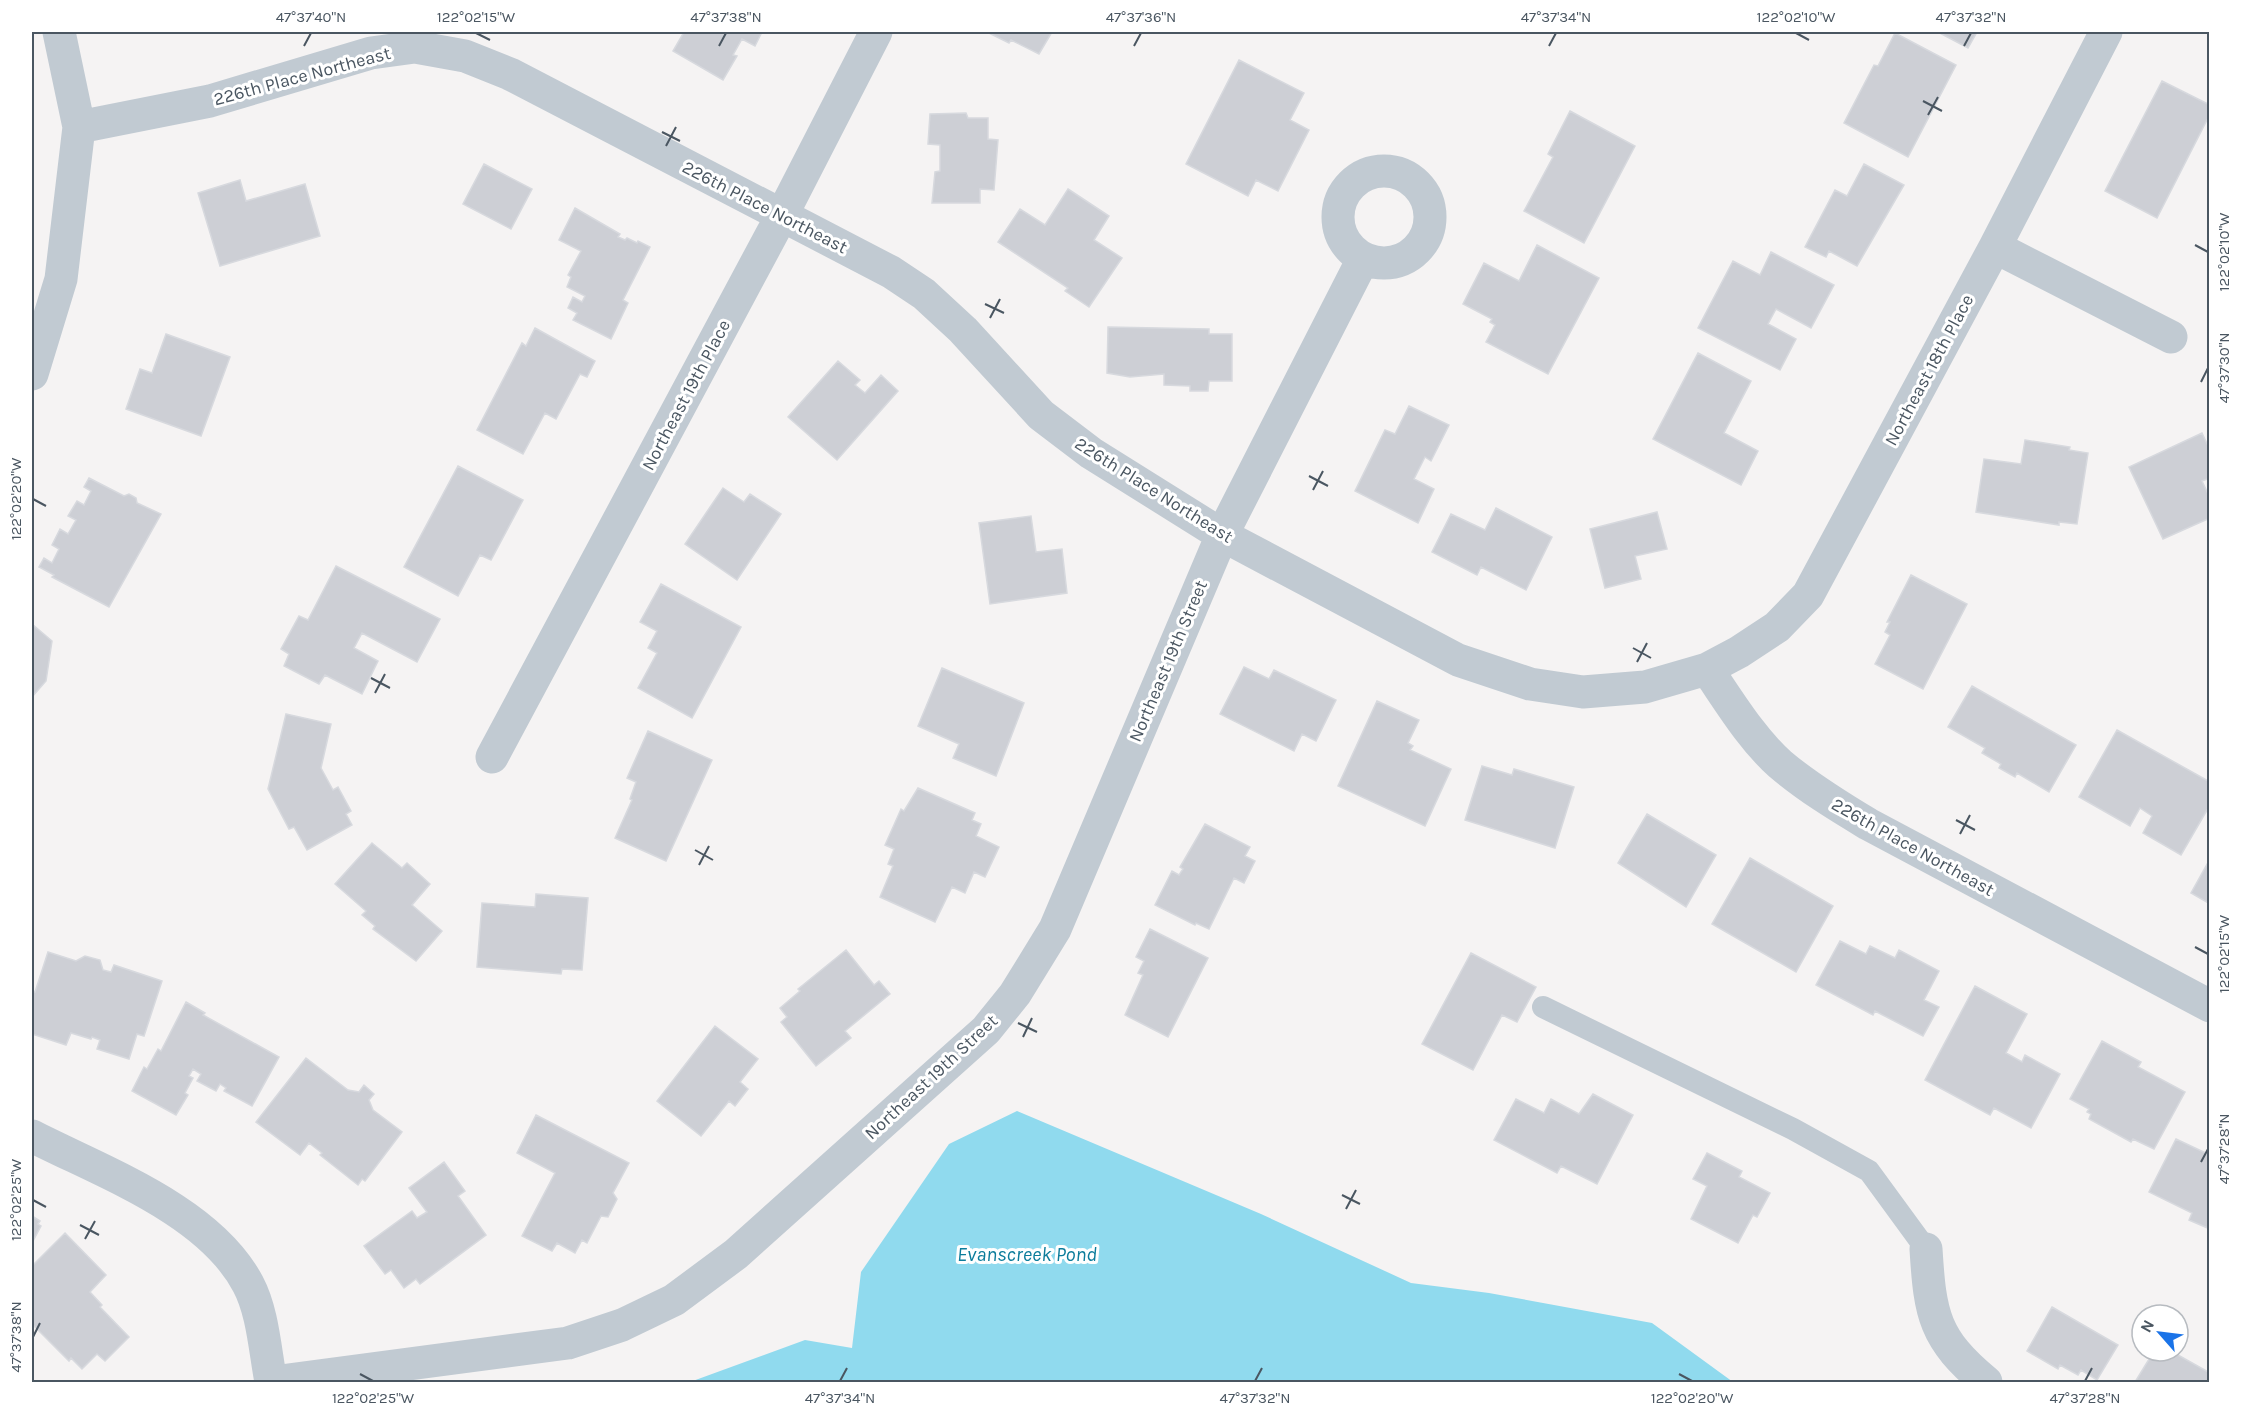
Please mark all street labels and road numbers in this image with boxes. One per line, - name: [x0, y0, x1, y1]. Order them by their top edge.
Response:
- street label: 226th Place Northeast: [211, 42, 393, 110]
- street label: 226th Place Northeast: [679, 156, 851, 258]
- street label: Northeast 18th Place: [1880, 291, 1978, 449]
- street label: Northeast 19th Place: [637, 316, 735, 474]
- street label: 226th Place Northeast: [1071, 432, 1237, 548]
- street label: Northeast 19th Street: [1124, 577, 1212, 745]
- street label: 226th Place Northeast: [1828, 793, 1998, 901]
- street label: Northeast 19th Street: [860, 1010, 1002, 1144]

